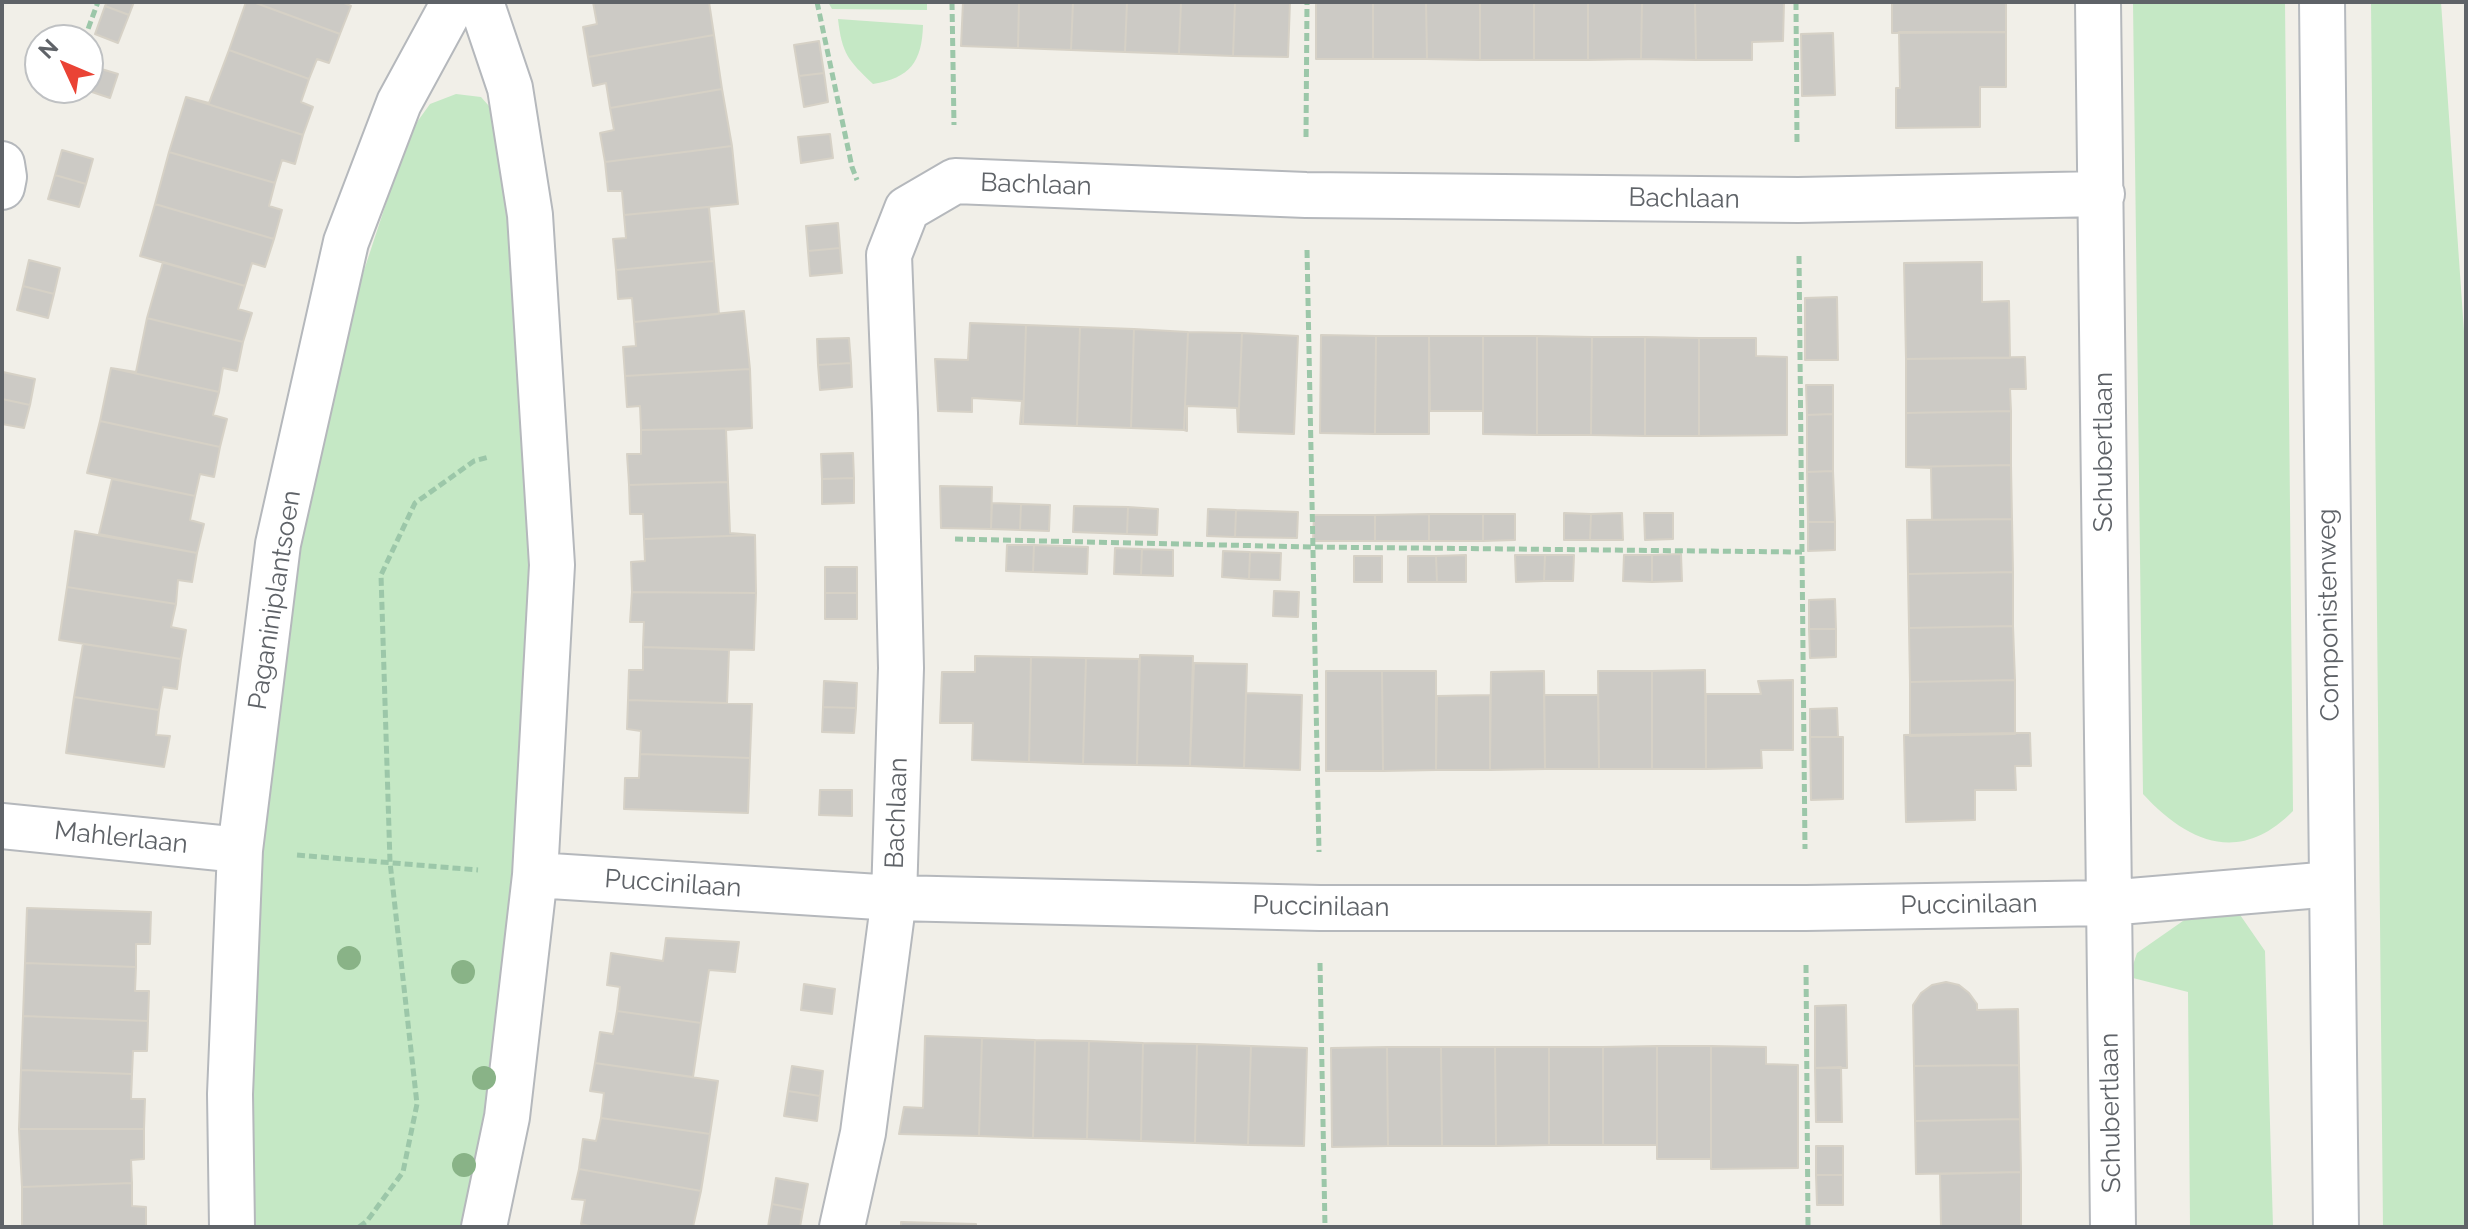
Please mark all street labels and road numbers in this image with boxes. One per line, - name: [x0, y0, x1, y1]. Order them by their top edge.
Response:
- street label: Bachlaan: [980, 167, 1092, 203]
- street label: Bachlaan: [1628, 182, 1740, 216]
- street label: Schubertlaan: [2088, 372, 2120, 532]
- street label: Paganiniplantsoen: [242, 488, 308, 712]
- street label: Componistenweg: [2312, 508, 2346, 722]
- street label: Bachlaan: [879, 757, 915, 869]
- street label: Mahlerlaan: [53, 815, 189, 861]
- street label: Puccinilaan: [604, 864, 742, 904]
- street label: Puccinilaan: [1900, 888, 2038, 922]
- street label: Puccinilaan: [1252, 890, 1390, 924]
- street label: Schubertlaan: [2094, 1033, 2128, 1193]

